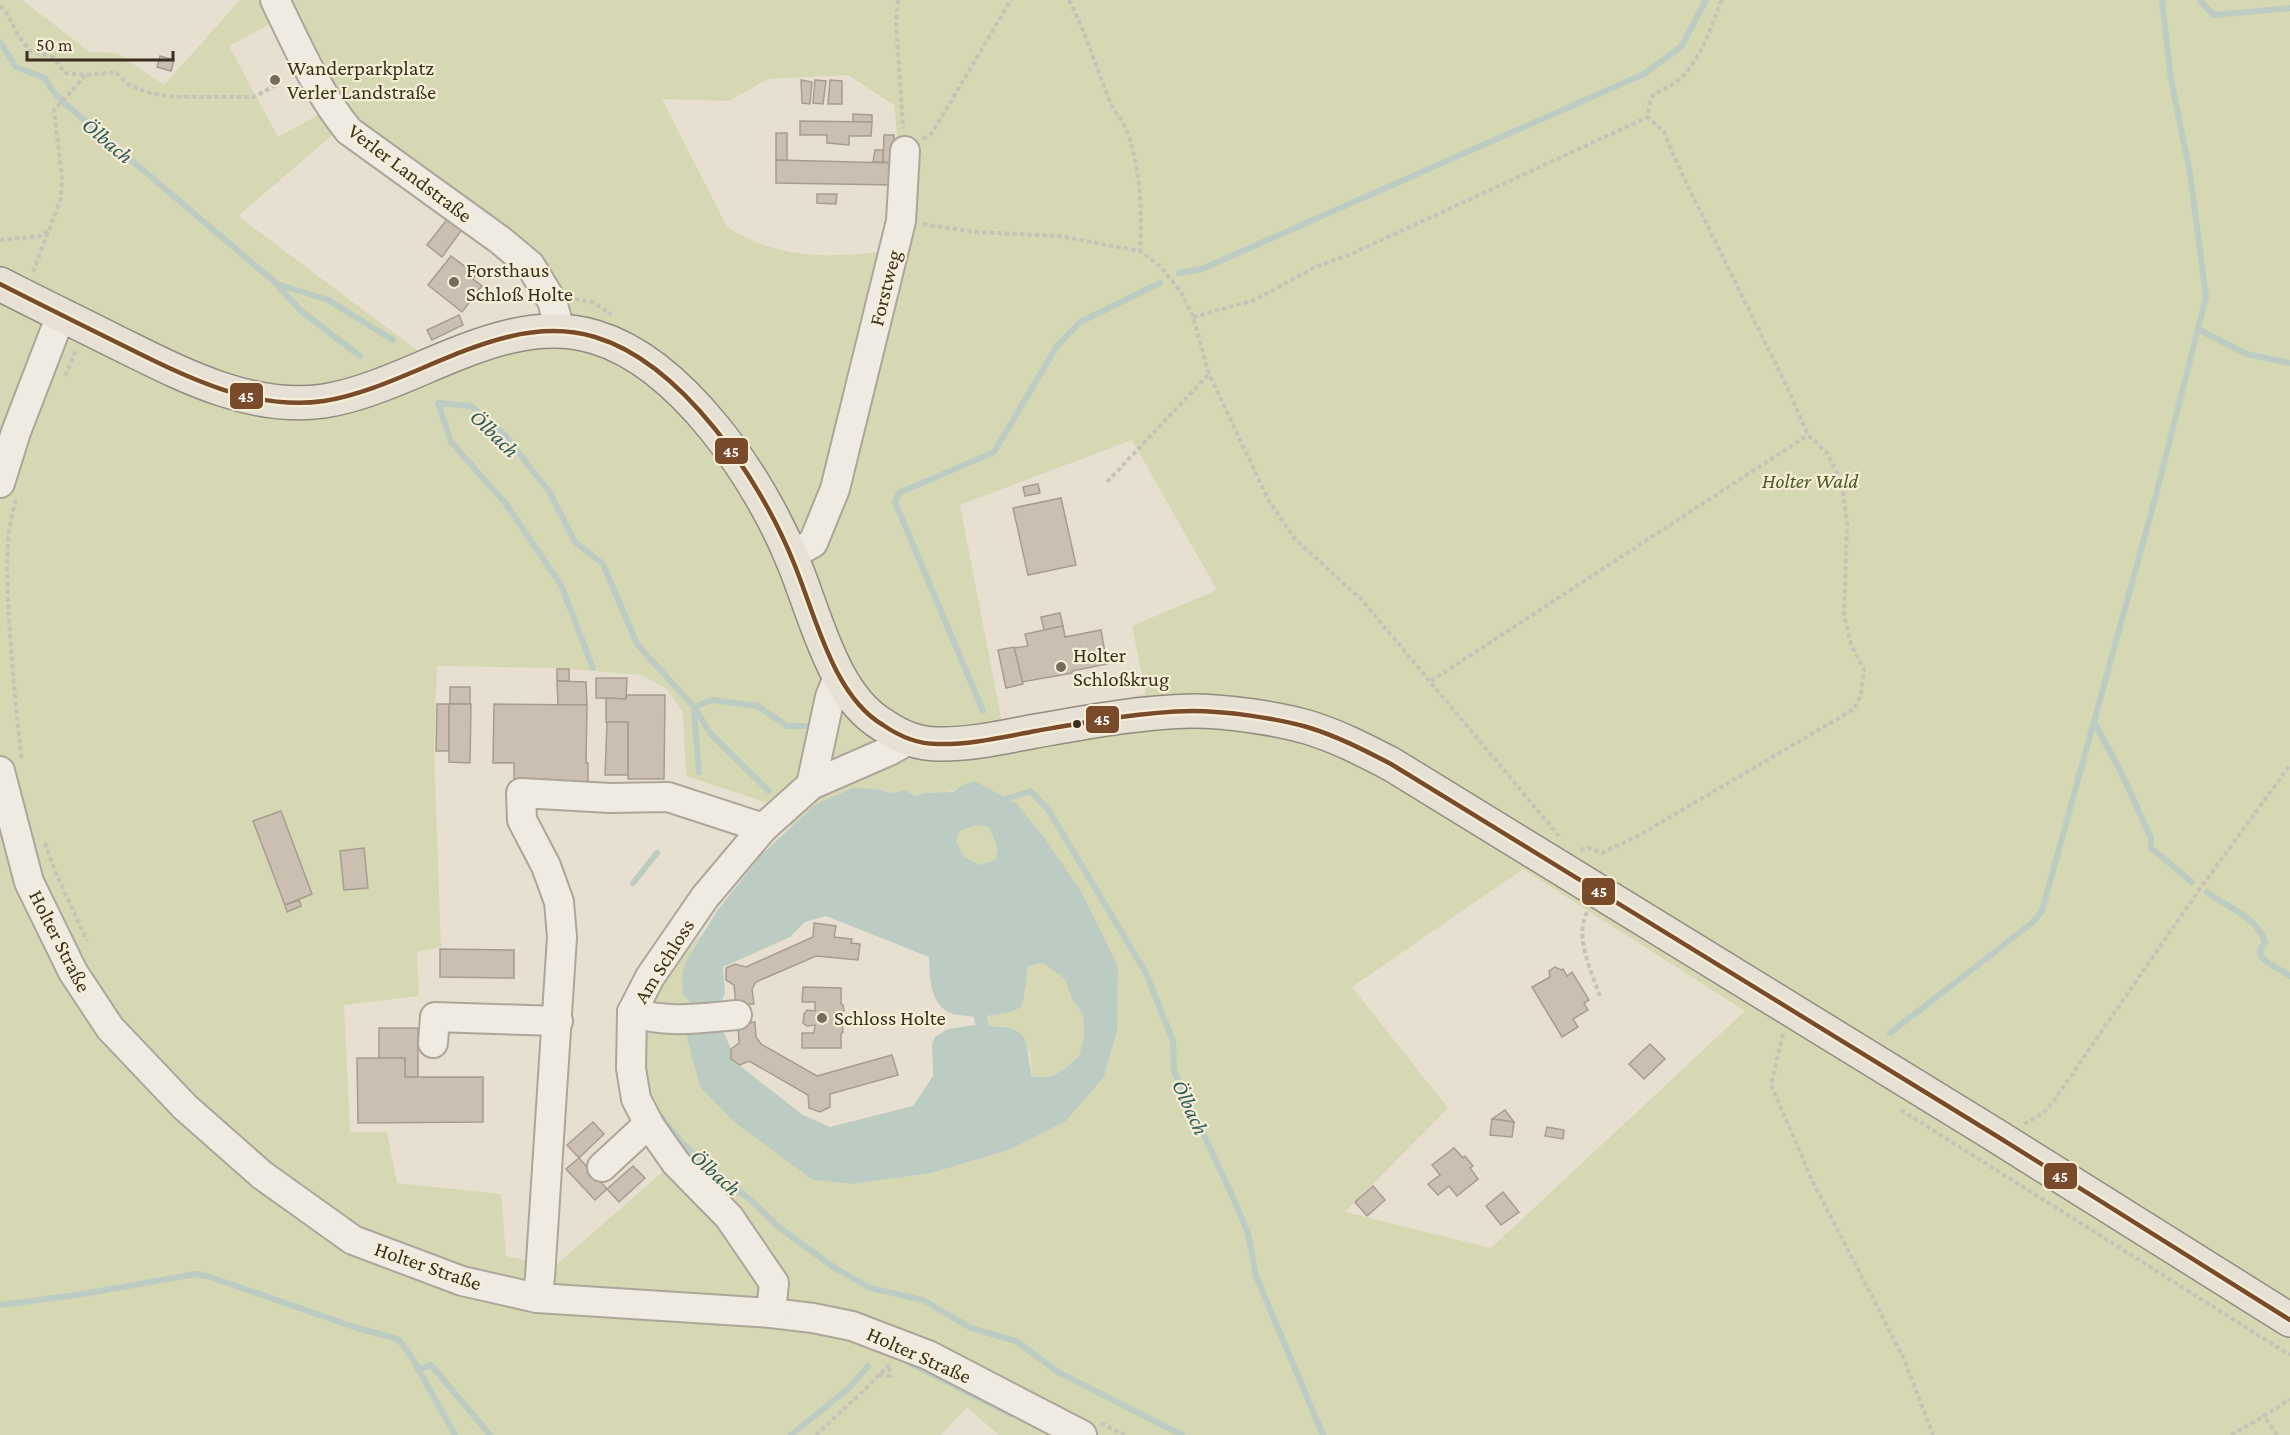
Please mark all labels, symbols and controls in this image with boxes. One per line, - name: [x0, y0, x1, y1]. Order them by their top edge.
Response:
- scale bar: [27, 24, 172, 62]
- text: 50 m: [36, 35, 73, 55]
- place label: Wanderparkplatz Verler Landstraße: [287, 56, 436, 104]
- marker: Wanderparkplatz Verler Landstraße: [268, 73, 282, 87]
- water label: Ölbach: [77, 112, 138, 169]
- street label: Verler Landstraße: [343, 119, 477, 227]
- street label: Forstweg: [864, 248, 906, 328]
- place label: Forsthaus Schloß Holte: [466, 258, 573, 306]
- marker: Forsthaus Schloß Holte: [447, 275, 461, 289]
- line badge: 45: [229, 382, 264, 410]
- text: 45: [238, 388, 254, 405]
- water label: Ölbach: [465, 404, 524, 463]
- line badge: 45: [714, 437, 749, 465]
- text: 45: [723, 443, 739, 460]
- park label: Holter Wald: [1762, 469, 1859, 493]
- place label: Holter Schloßkrug: [1073, 643, 1169, 691]
- marker: Holter Schloßkrug: [1054, 660, 1068, 674]
- line badge: 45: [1085, 705, 1120, 734]
- text: 45: [1094, 711, 1110, 728]
- unlabelled marker: [1071, 718, 1083, 730]
- line badge: 45: [1581, 877, 1616, 906]
- text: 45: [1591, 883, 1607, 900]
- street label: Holter Straße: [24, 886, 96, 996]
- street label: Am Schloss: [629, 914, 699, 1008]
- place label: Schloss Holte: [834, 1006, 946, 1030]
- marker: Schloss Holte: [815, 1011, 829, 1025]
- water label: Ölbach: [1167, 1075, 1214, 1139]
- water label: Ölbach: [685, 1144, 746, 1201]
- line badge: 45: [2043, 1162, 2078, 1190]
- text: 45: [2052, 1168, 2068, 1185]
- street label: Holter Straße: [371, 1236, 485, 1296]
- street label: Holter Straße: [863, 1321, 975, 1389]

